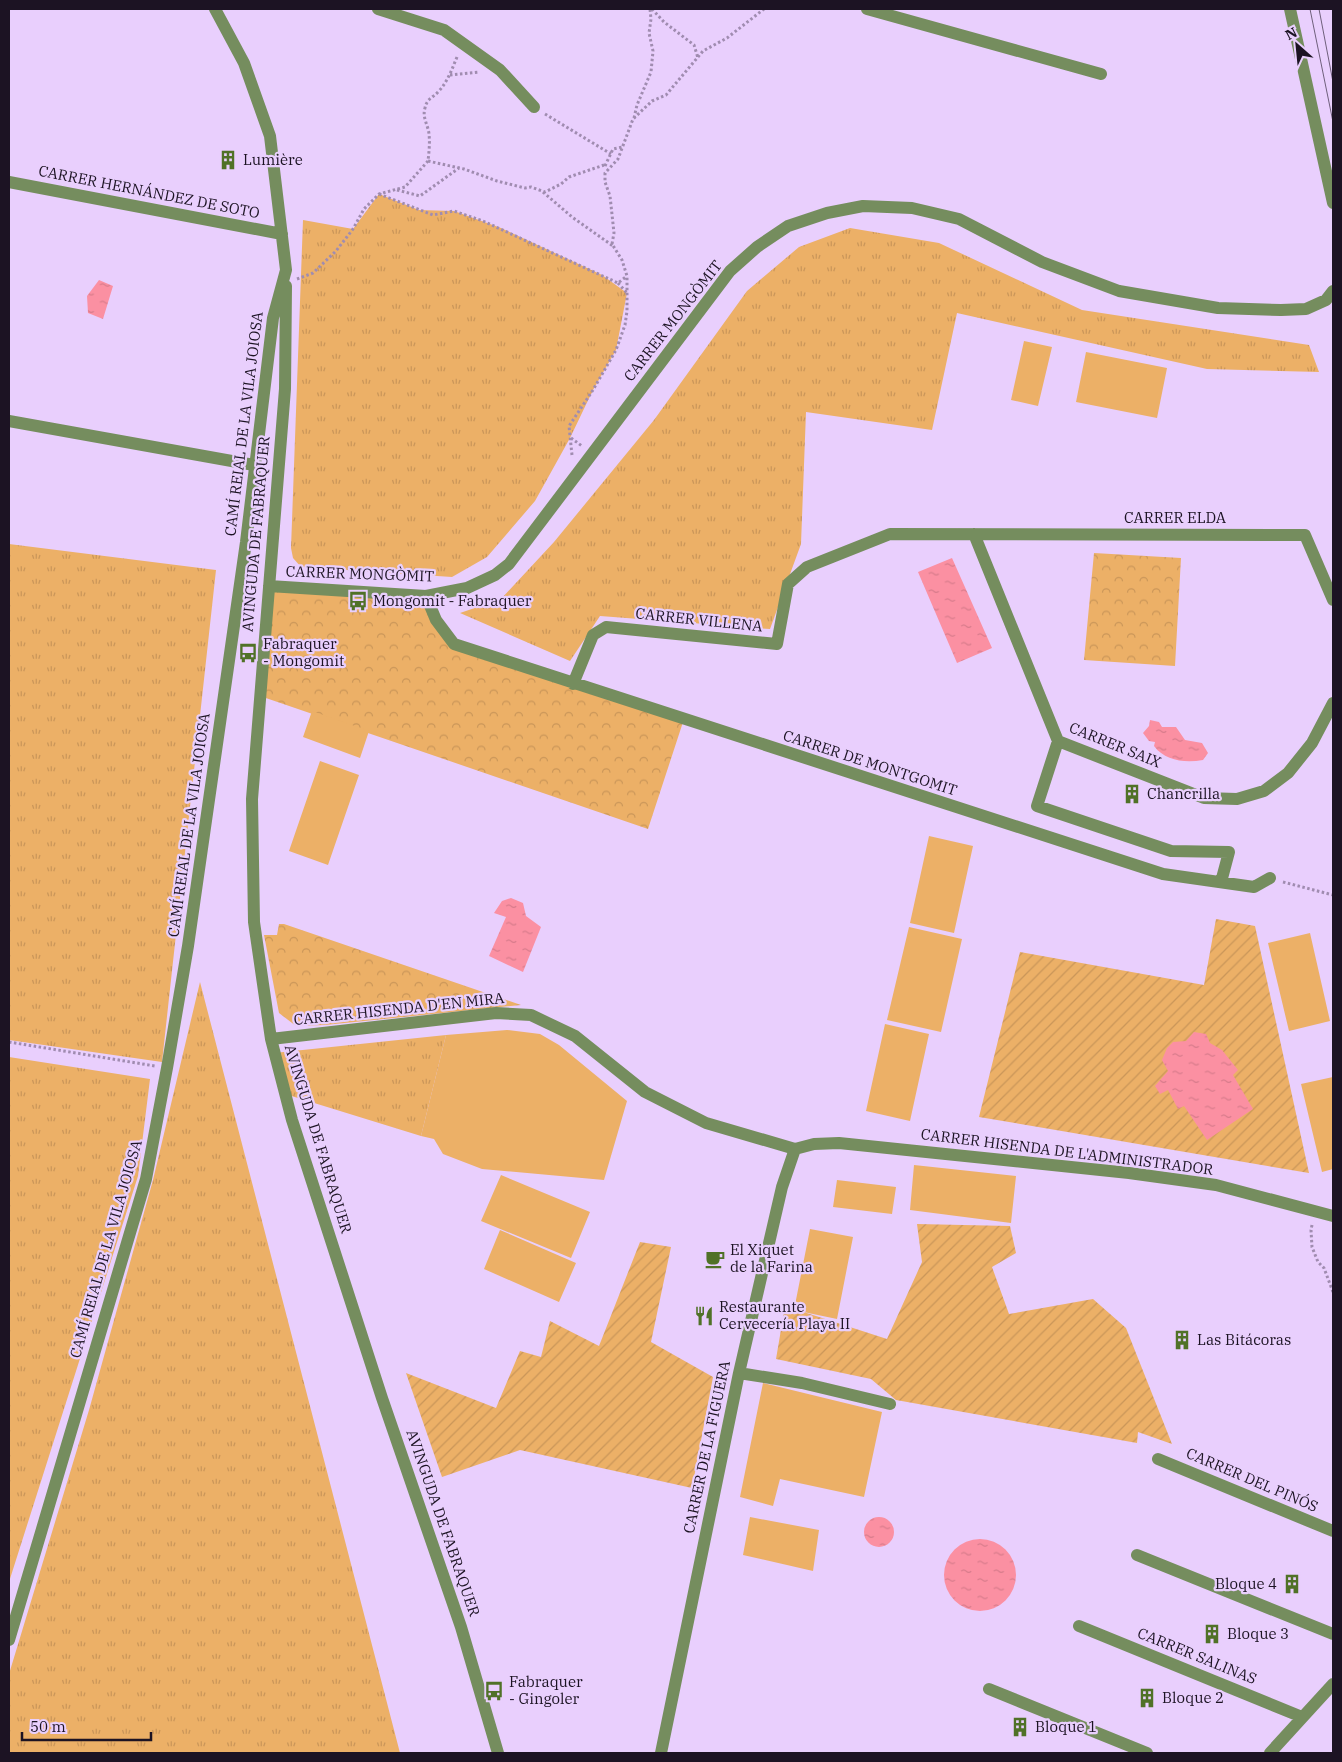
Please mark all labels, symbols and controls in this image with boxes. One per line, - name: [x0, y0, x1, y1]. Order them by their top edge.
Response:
- north arrow: [1272, 20, 1322, 70]
- text: N: [1282, 23, 1300, 44]
- building icon: Lumière: [217, 149, 239, 171]
- place label: Lumière: [243, 150, 303, 169]
- street label: CARRER HERNÁNDEZ DE SOTO: [37, 161, 261, 222]
- street label: CARRER MONGÒMIT: [619, 256, 726, 385]
- street label: CAMÍ REIAL DE LA VILA JOIOSA: [220, 310, 267, 537]
- street label: AVINGUDA DE FABRAQUER: [237, 435, 274, 633]
- street label: CARRER ELDA: [1124, 508, 1227, 527]
- street label: CARRER MONGÒMIT: [285, 561, 435, 586]
- bus stop icon: Mongomit - Fabraquer: [347, 590, 369, 612]
- place label: Mongomit - Fabraquer: [373, 591, 532, 610]
- street label: CARRER VILLENA: [635, 603, 764, 636]
- place label: Fabraquer - Mongomit: [263, 634, 344, 670]
- bus stop icon: Fabraquer - Mongomit: [237, 642, 259, 664]
- street label: CAMÍ REIAL DE LA VILA JOIOSA: [163, 711, 214, 938]
- street label: CARRER SAIX: [1067, 717, 1164, 772]
- street label: CARRER DE MONTGOMIT: [781, 725, 960, 800]
- building icon: Chancrilla: [1121, 783, 1143, 805]
- place label: Chancrilla: [1147, 784, 1220, 803]
- street label: CARRER HISENDA D'EN MIRA: [293, 988, 506, 1029]
- street label: AVINGUDA DE FABRAQUER: [281, 1042, 356, 1236]
- street label: CARRER HISENDA DE L'ADMINISTRADOR: [920, 1124, 1214, 1179]
- street label: CAMÍ REIAL DE LA VILA JOIOSA: [65, 1137, 146, 1360]
- place label: El Xiquet de la Farina: [730, 1240, 813, 1276]
- cafe icon: El Xiquet de la Farina: [704, 1248, 726, 1270]
- place label: Restaurante Cervecería Playa II: [719, 1297, 850, 1333]
- restaurant icon: Restaurante Cervecería Playa II: [693, 1305, 715, 1327]
- building icon: Las Bitácoras: [1171, 1329, 1193, 1351]
- place label: Las Bitácoras: [1197, 1330, 1291, 1349]
- street label: CARRER DE LA FIGUERA: [679, 1358, 734, 1535]
- street label: AVINGUDA DE FABRAQUER: [403, 1427, 484, 1619]
- street label: CARRER DEL PINÓS: [1183, 1443, 1321, 1516]
- building icon: Bloque 4: [1281, 1573, 1303, 1595]
- place label: Bloque 4: [1215, 1574, 1277, 1593]
- street label: CARRER SALINAS: [1135, 1623, 1260, 1688]
- building icon: Bloque 3: [1201, 1623, 1223, 1645]
- place label: Bloque 3: [1227, 1624, 1289, 1643]
- place label: Fabraquer - Gingoler: [509, 1672, 583, 1708]
- bus stop icon: Fabraquer - Gingoler: [483, 1680, 505, 1702]
- building icon: Bloque 2: [1136, 1687, 1158, 1709]
- place label: Bloque 2: [1162, 1688, 1224, 1707]
- scale bar: [22, 1710, 151, 1742]
- building icon: Bloque 1: [1009, 1716, 1031, 1738]
- text: 50 m: [30, 1717, 66, 1736]
- place label: Bloque 1: [1035, 1717, 1097, 1736]

